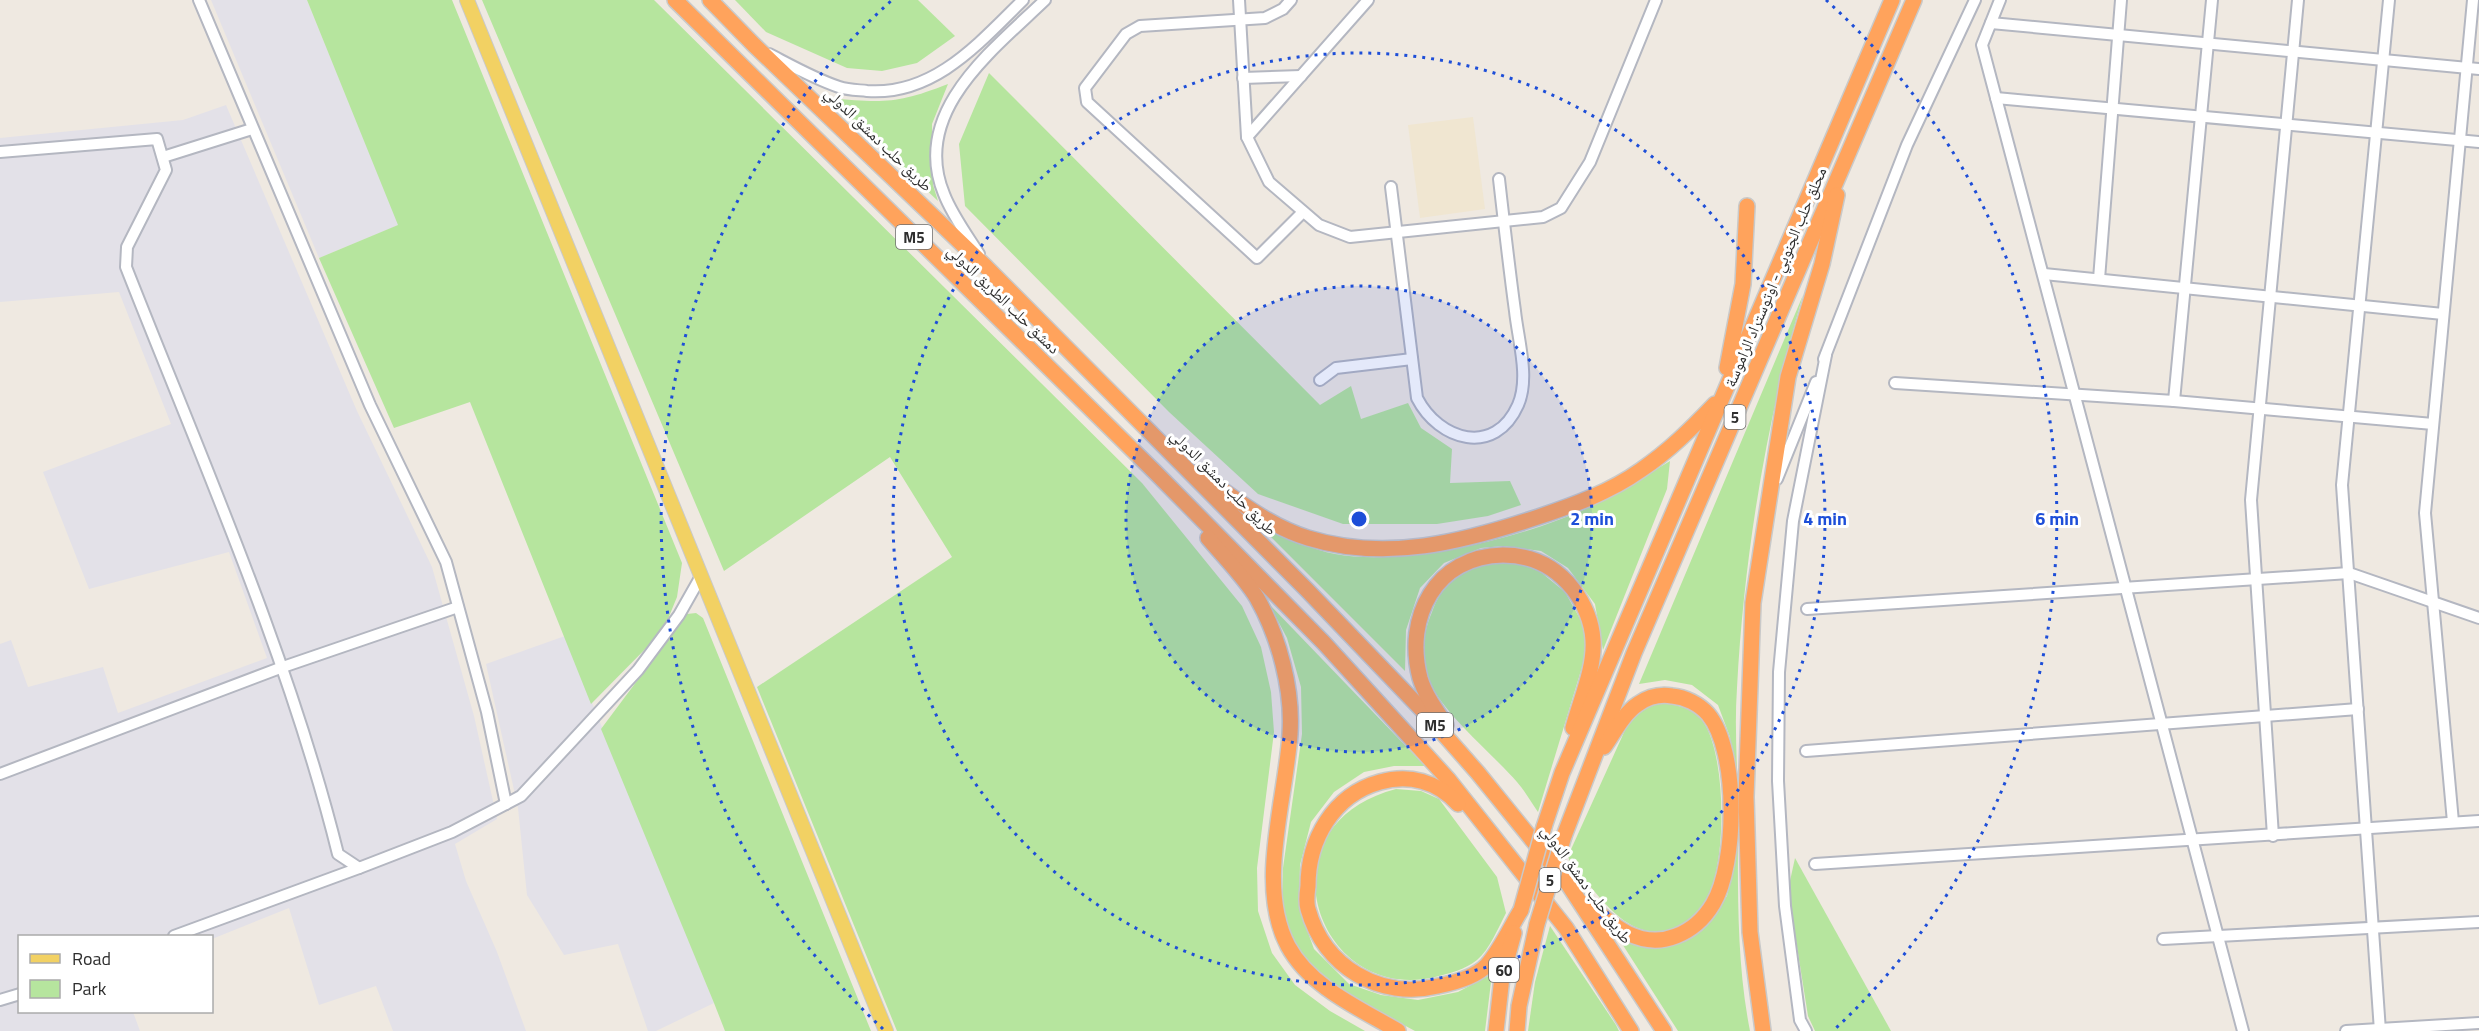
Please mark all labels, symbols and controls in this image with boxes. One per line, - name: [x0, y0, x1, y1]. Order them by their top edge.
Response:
- street label: طريق حلب دمشق الدولي: [819, 81, 938, 198]
- street label: محلق حلب الجنوبي - اوتوستراد الراموسة: [1718, 163, 1833, 391]
- road number: M5: [896, 225, 932, 249]
- street label: دمشق حلب الطريق الدولي: [941, 239, 1066, 360]
- road number: 5: [1724, 405, 1746, 429]
- street label: طريق حلب دمشق الدولي: [1165, 423, 1283, 541]
- text: 2 min: [1570, 505, 1614, 532]
- text: 4 min: [1803, 505, 1847, 532]
- text: 6 min: [2035, 505, 2079, 532]
- centre of rings: [1349, 509, 1369, 529]
- road number: M5: [1417, 713, 1453, 737]
- street label: طريق حلب دمشق الدولي: [1535, 820, 1638, 949]
- road number: 5: [1540, 868, 1560, 892]
- legend: [18, 935, 213, 1013]
- text: Road: [72, 945, 111, 972]
- road number: 60: [1489, 958, 1519, 982]
- text: Park: [72, 975, 107, 1002]

